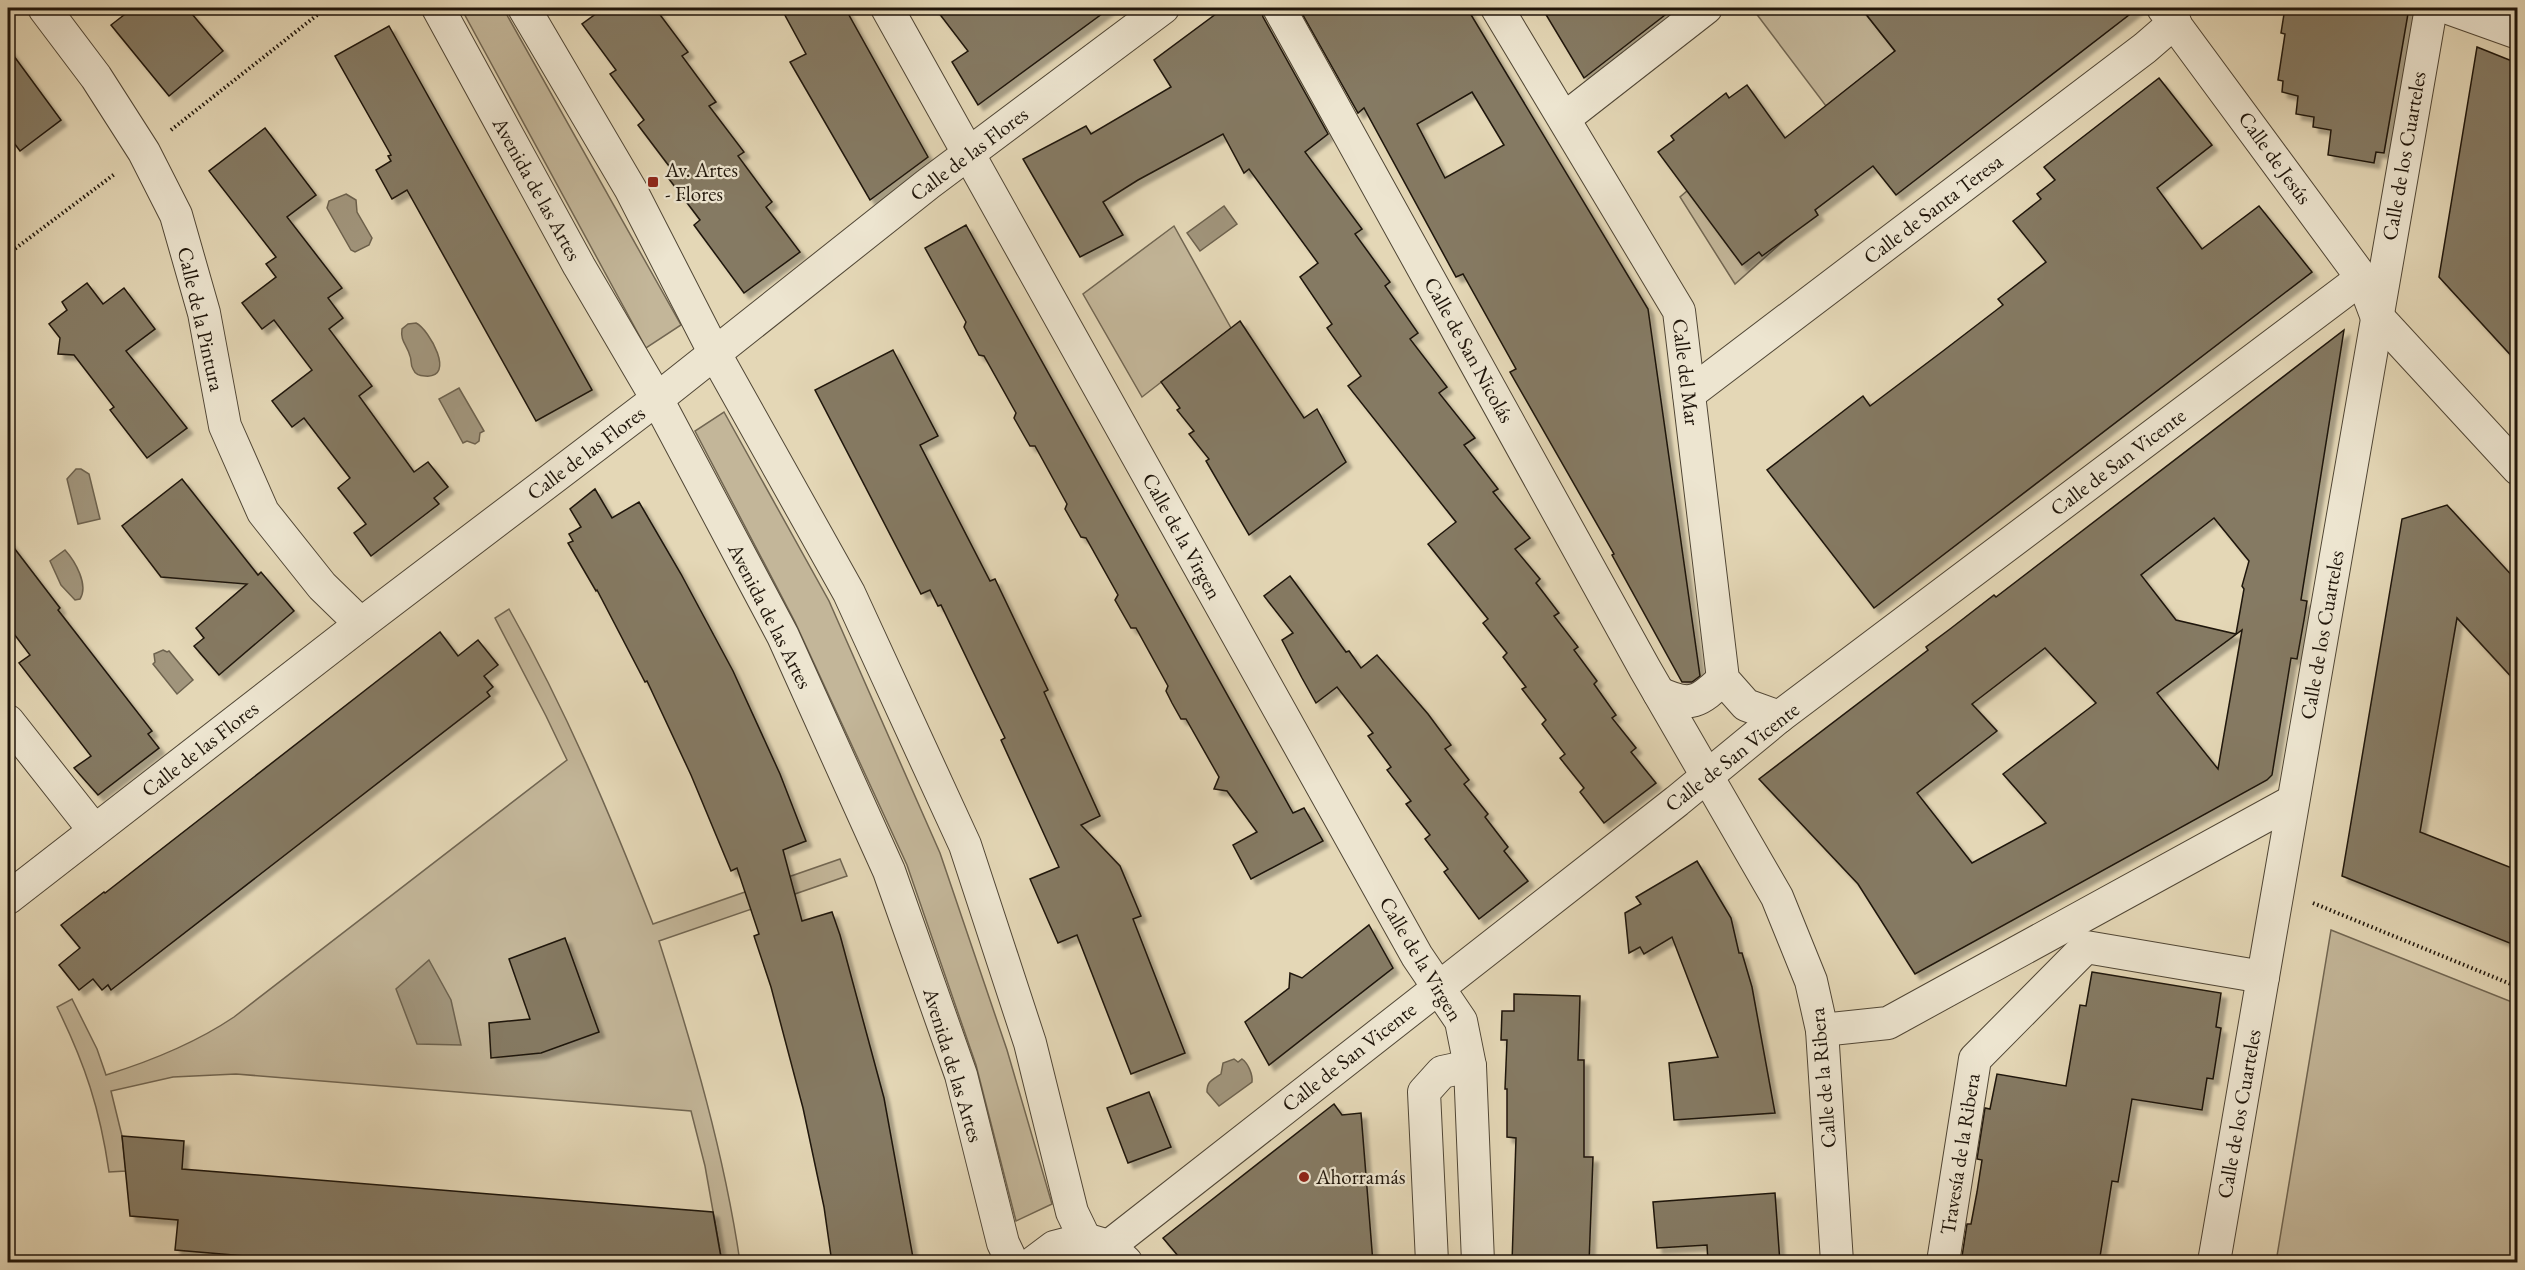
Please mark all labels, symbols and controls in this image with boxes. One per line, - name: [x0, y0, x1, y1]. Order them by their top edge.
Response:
- street label: Calle de los Cuarteles: [2375, 69, 2432, 243]
- street label: Calle de las Flores: [904, 100, 1033, 207]
- street label: Calle de Jesús: [2233, 106, 2318, 210]
- street label: Avenida de las Artes: [486, 111, 588, 265]
- street label: Calle de Santa Teresa: [1858, 147, 2008, 270]
- place label: Av. Artes - Flores: [664, 156, 738, 207]
- marker: Av. Artes - Flores: [646, 175, 660, 189]
- street label: Calle de la Pintura: [172, 244, 231, 394]
- street label: Calle de San Nicolás: [1418, 272, 1521, 428]
- street label: Calle del Mar: [1667, 317, 1706, 427]
- street label: Calle de las Flores: [521, 399, 650, 506]
- street label: Calle de San Vicente: [2044, 402, 2191, 522]
- street label: Calle de la Virgen: [1137, 468, 1228, 604]
- street label: Avenida de las Artes: [722, 538, 819, 693]
- street label: Calle de los Cuarteles: [2293, 548, 2350, 722]
- street label: Calle de las Flores: [136, 694, 264, 803]
- street label: Calle de San Vicente: [1659, 696, 1804, 817]
- street label: Calle de la Virgen: [1374, 891, 1469, 1026]
- street label: Avenida de las Artes: [917, 983, 990, 1145]
- street label: Calle de San Vicente: [1276, 996, 1421, 1117]
- street label: Calle de la Ribera: [1803, 1006, 1842, 1149]
- street label: Calle de los Cuarteles: [2210, 1027, 2267, 1201]
- street label: Travesía de la Ribera: [1933, 1070, 1986, 1237]
- place label: Ahorramás: [1315, 1163, 1406, 1190]
- marker: Ahorramás: [1297, 1170, 1311, 1184]

